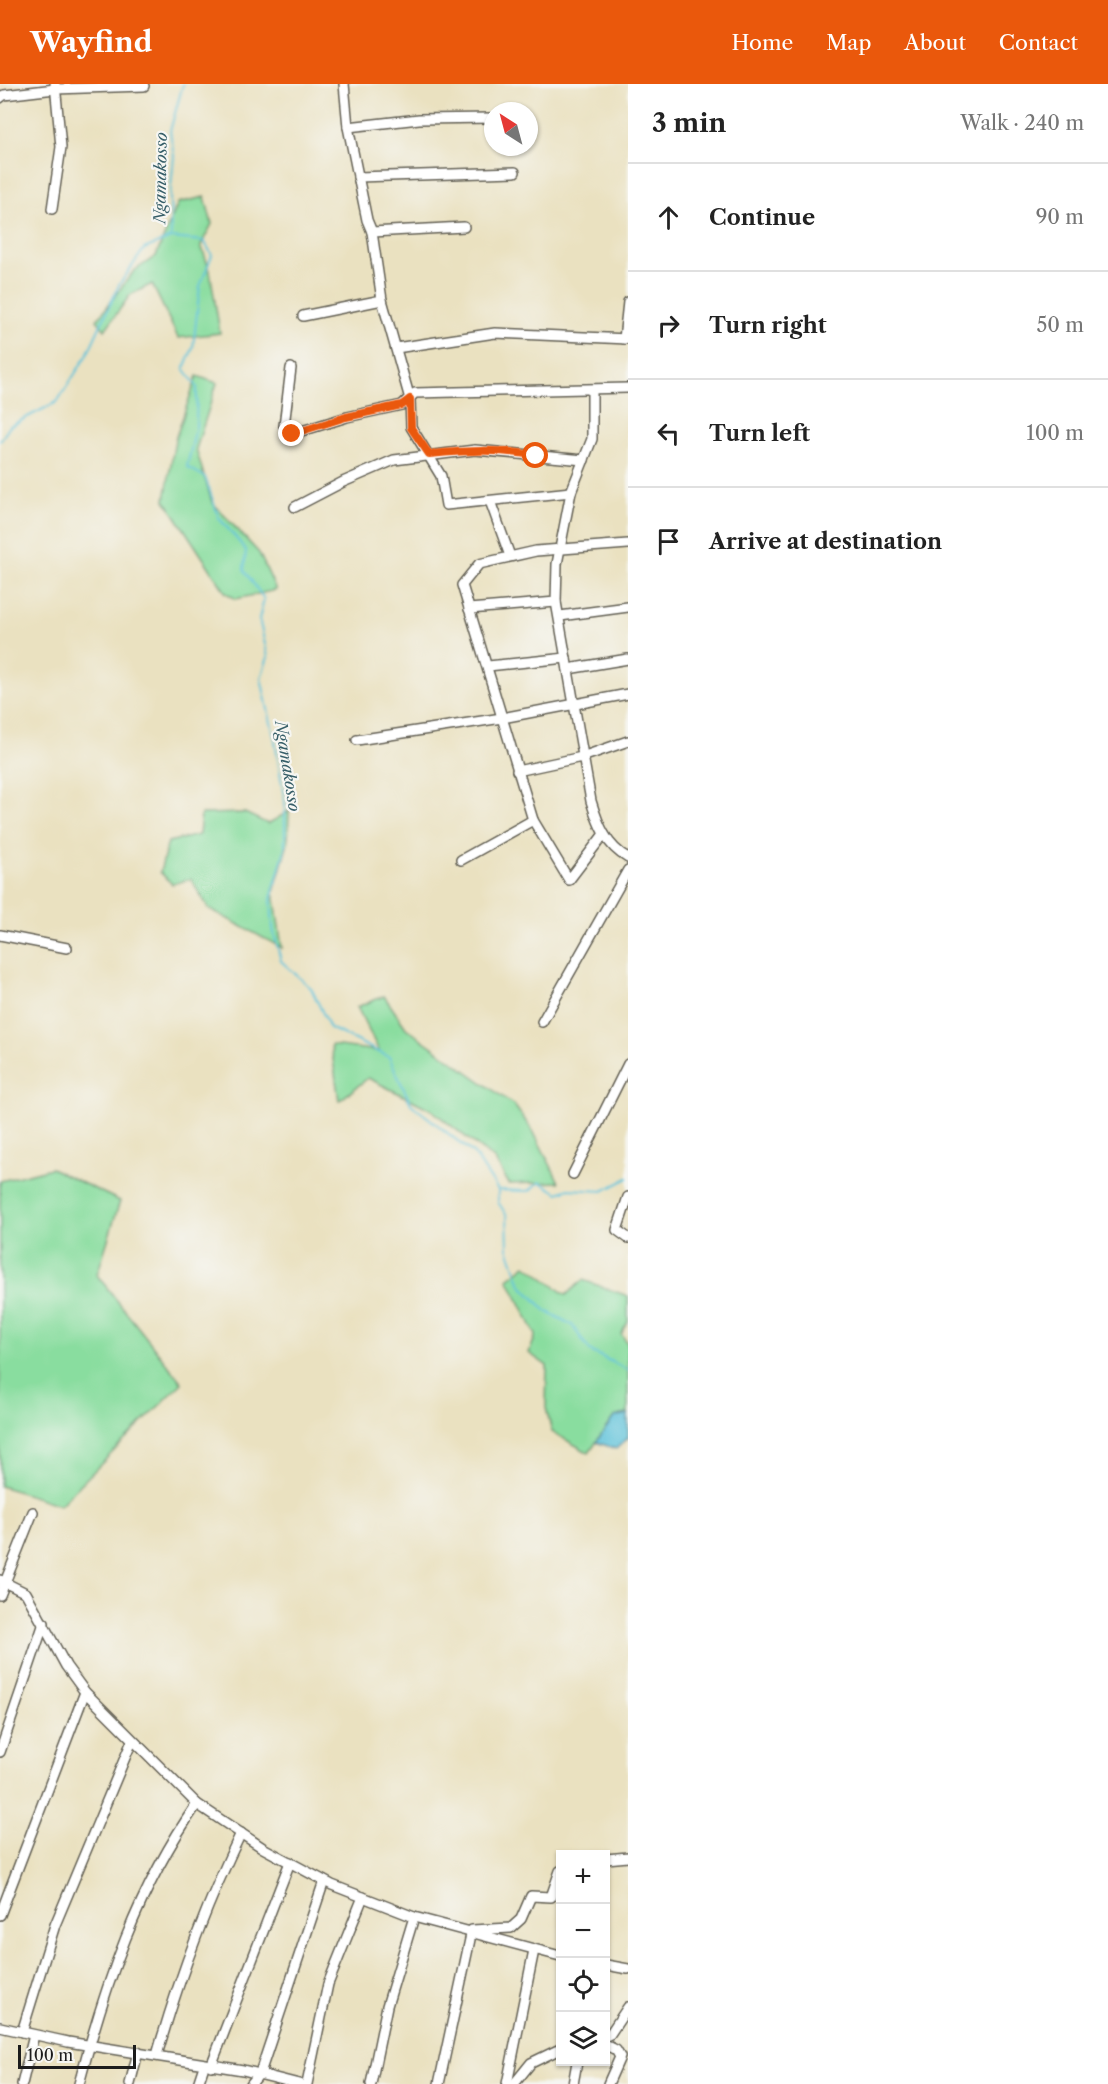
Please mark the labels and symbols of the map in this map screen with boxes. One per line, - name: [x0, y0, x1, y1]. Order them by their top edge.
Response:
- north arrow: [484, 102, 538, 156]
- water label: Ngamakosso: [149, 132, 171, 226]
- route end: [278, 420, 304, 446]
- route start: [522, 442, 548, 468]
- water label: Ngamakosso: [271, 717, 305, 813]
- scale bar: [18, 2042, 136, 2070]

